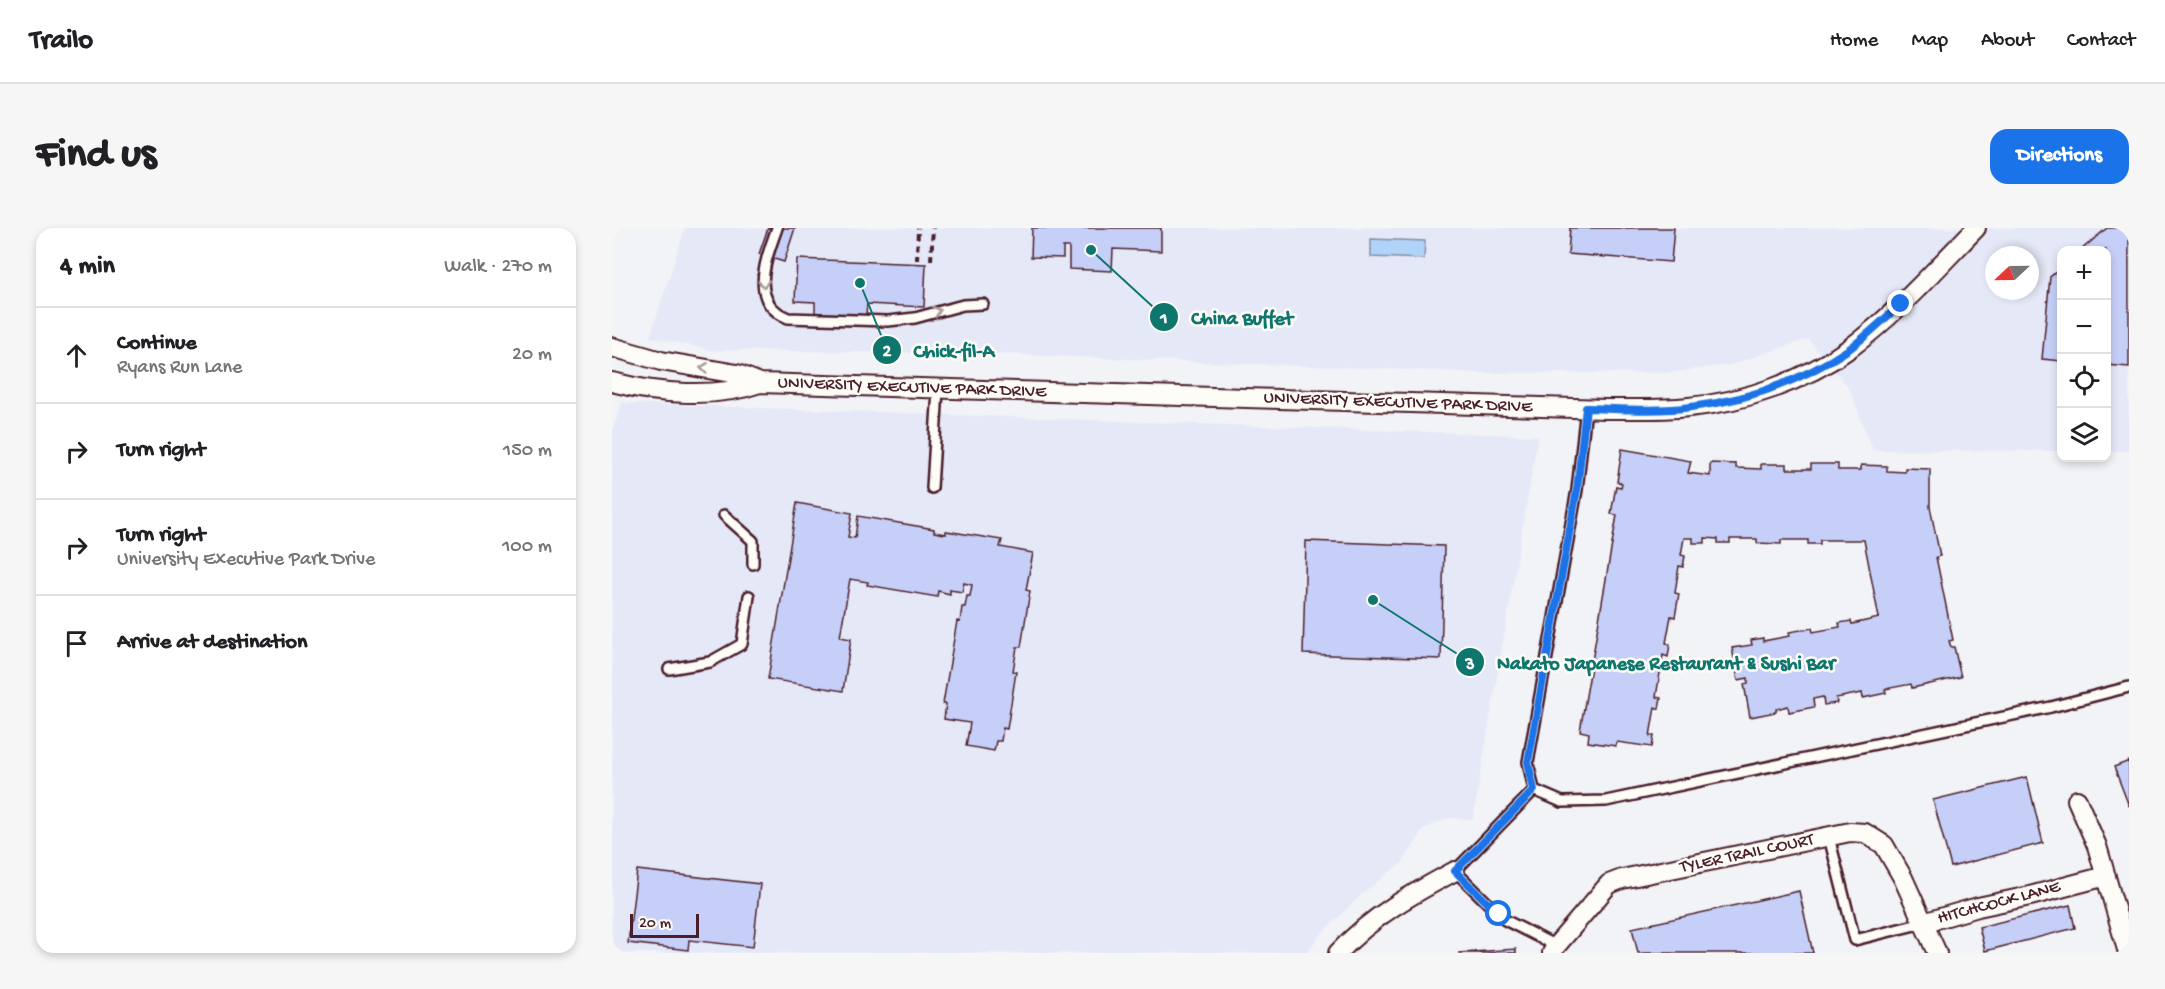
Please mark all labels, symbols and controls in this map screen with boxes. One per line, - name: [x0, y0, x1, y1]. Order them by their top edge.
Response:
- text: Trailo: [30, 25, 93, 58]
- text: Home: [1830, 29, 1878, 54]
- text: Map: [1911, 29, 1948, 54]
- text: About: [1981, 29, 2034, 54]
- text: Contact: [2067, 29, 2135, 54]
- button: Directions: [1990, 129, 2129, 184]
- text: Find us: [36, 132, 156, 181]
- north arrow: [1985, 246, 2039, 300]
- map controls: [2057, 246, 2111, 462]
- button: +: [2057, 246, 2111, 300]
- text: 4 min: [60, 252, 115, 283]
- text: Walk · 270 m: [444, 256, 552, 279]
- one-way arrow: [757, 279, 770, 289]
- route end: [1887, 290, 1913, 316]
- callout: China Buffet: [1149, 298, 1305, 336]
- button: −: [2057, 300, 2111, 354]
- one-way arrow: [931, 306, 942, 319]
- text: 1: [1159, 309, 1168, 330]
- text: China Buffet: [1190, 309, 1295, 332]
- text: Continue: [117, 331, 197, 357]
- callout: Chick-fil-A: [872, 331, 1007, 369]
- icon: ahead: [60, 339, 93, 372]
- text: Chick-fil-A: [913, 341, 997, 365]
- text: 2: [883, 342, 892, 363]
- text: 20 m: [512, 344, 552, 367]
- button: locate: [2057, 354, 2111, 408]
- text: Ryans Run Lane: [117, 357, 242, 380]
- one-way arrow: [700, 362, 709, 374]
- street label: UNIVERSITY EXECUTIVE PARK DRIVE: [777, 373, 1048, 403]
- street label: UNIVERSITY EXECUTIVE PARK DRIVE: [1263, 388, 1534, 418]
- button: layers: [2057, 408, 2111, 462]
- icon: right: [60, 435, 93, 468]
- text: Turn right: [117, 438, 205, 464]
- text: 150 m: [503, 440, 552, 463]
- text: Turn right: [117, 523, 205, 549]
- icon: right: [60, 531, 93, 564]
- text: 100 m: [502, 536, 552, 559]
- text: University Executive Park Drive: [117, 549, 375, 572]
- icon: arrive: [60, 627, 93, 660]
- text: Arrive at destination: [117, 630, 307, 656]
- callout: Nakato Japanese Restaurant & Sushi Bar: [1455, 643, 1847, 681]
- text: Nakato Japanese Restaurant & Sushi Bar: [1497, 654, 1837, 677]
- text: 3: [1464, 655, 1475, 676]
- street label: TYLER TRAIL COURT: [1677, 829, 1817, 879]
- street label: HITCHCOCK LANE: [1935, 876, 2063, 929]
- route start: [1485, 900, 1511, 926]
- scale bar: [630, 911, 699, 938]
- text: 20 m: [639, 915, 671, 934]

